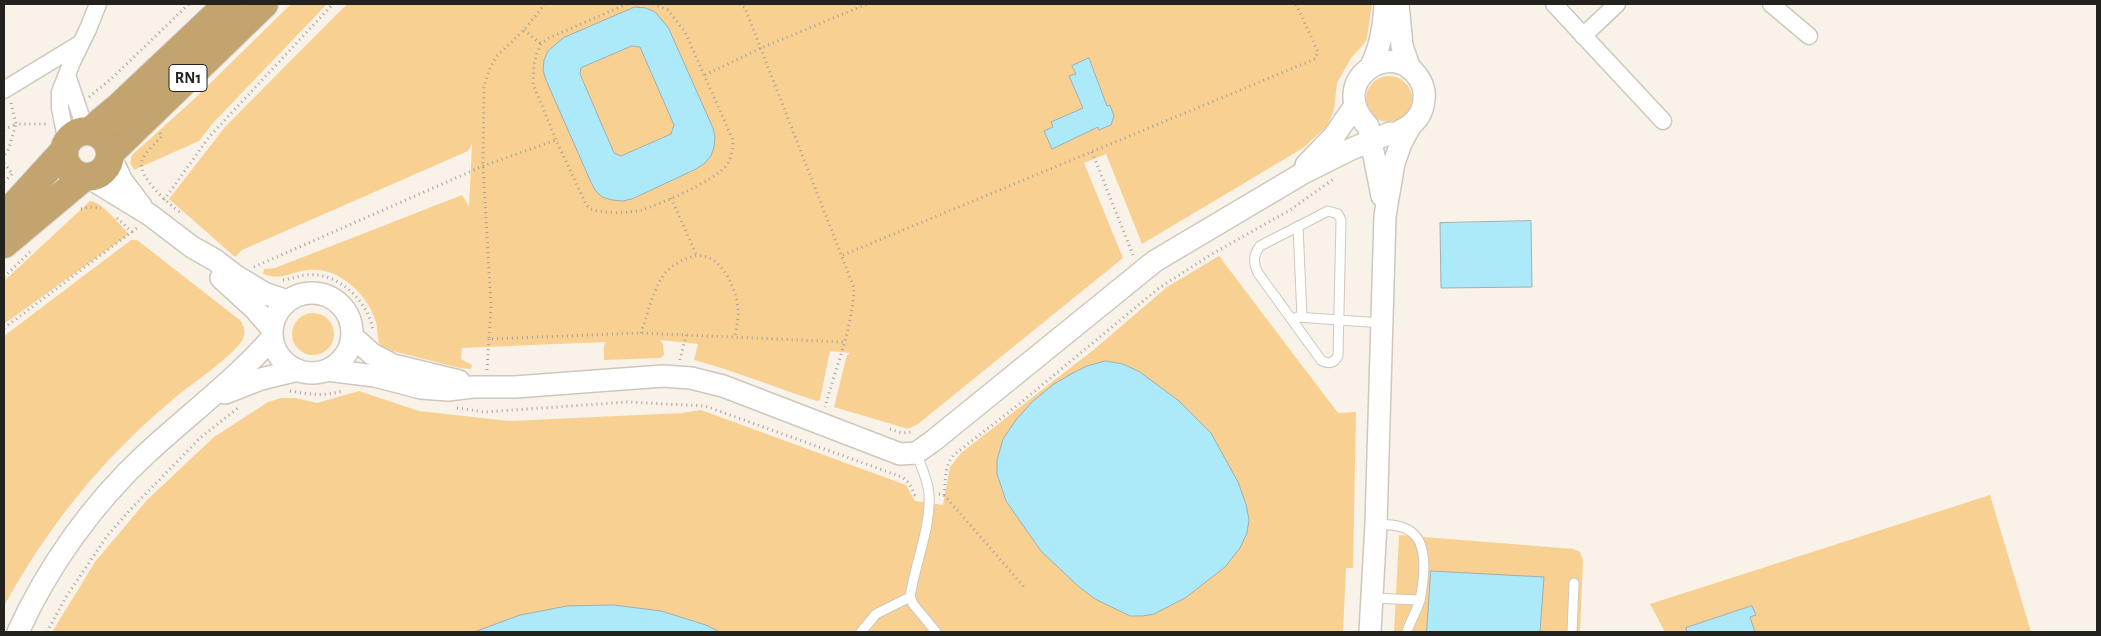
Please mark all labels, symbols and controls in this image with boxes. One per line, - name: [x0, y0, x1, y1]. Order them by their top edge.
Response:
- road number: RN1: [169, 64, 207, 92]

